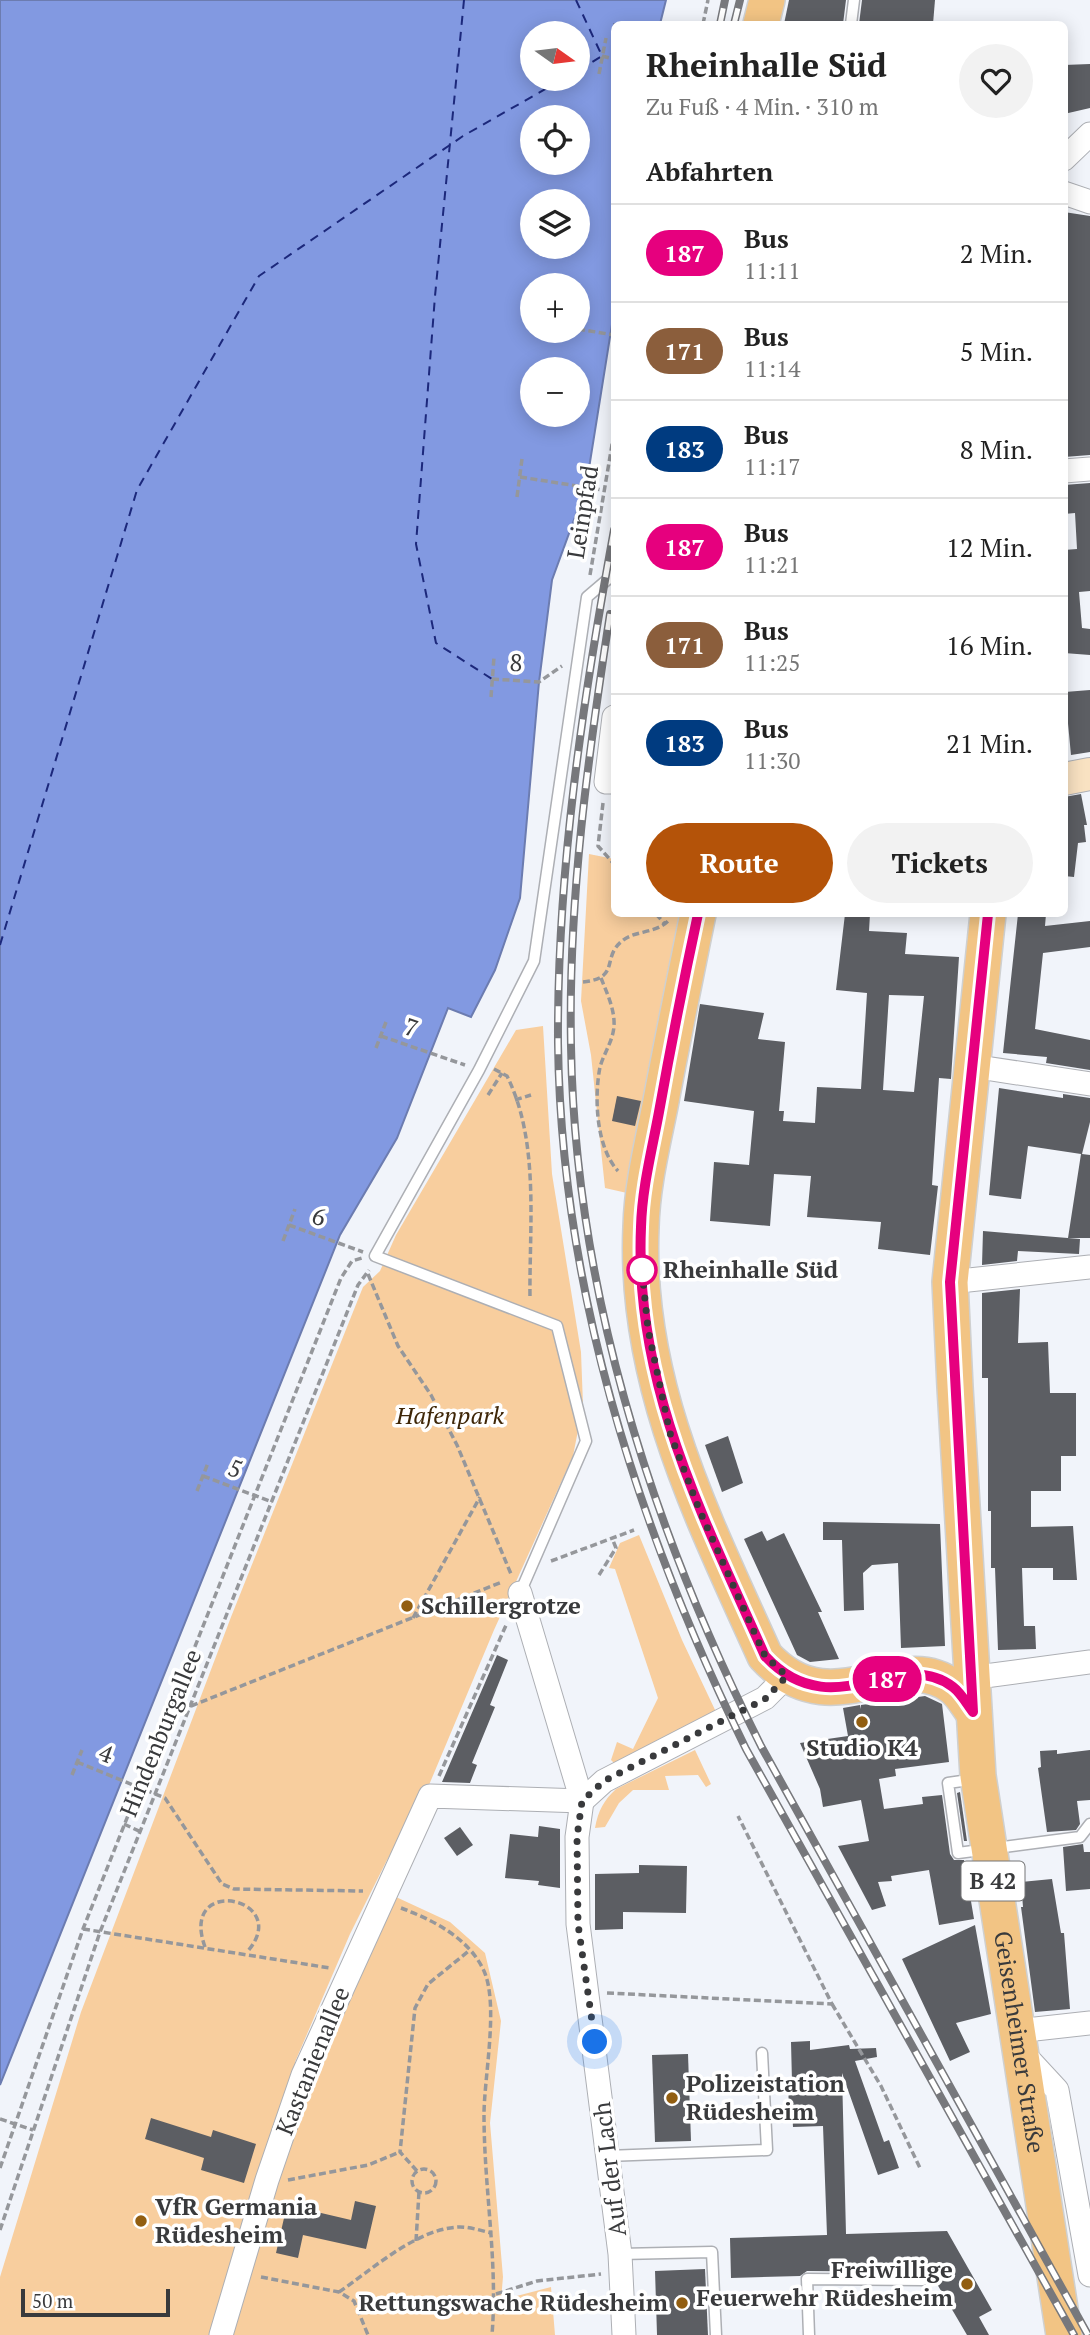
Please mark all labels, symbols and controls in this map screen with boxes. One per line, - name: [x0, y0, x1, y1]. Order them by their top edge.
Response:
- north arrow: [520, 21, 590, 91]
- map controls: [520, 21, 590, 427]
- text: Rheinhalle Süd: [646, 43, 887, 86]
- button: heart: [959, 44, 1033, 118]
- text: Zu Fuß · 4 Min. · 310 m: [646, 91, 879, 122]
- button: locate: [520, 105, 590, 175]
- text: Abfahrten: [646, 154, 773, 188]
- button: layers: [520, 189, 590, 259]
- text: Bus: [744, 221, 789, 255]
- text: 2 Min.: [960, 236, 1033, 270]
- text: 187: [664, 237, 705, 269]
- text: 11:11: [744, 255, 801, 286]
- button: +: [520, 273, 590, 343]
- text: Bus: [744, 319, 789, 353]
- text: 5 Min.: [960, 334, 1033, 368]
- text: 171: [664, 335, 705, 367]
- text: 11:14: [744, 353, 801, 384]
- button: −: [520, 357, 590, 427]
- text: Bus: [744, 417, 789, 451]
- text: 8 Min.: [960, 432, 1033, 466]
- text: 183: [664, 433, 705, 465]
- text: 11:17: [744, 451, 801, 482]
- street label: Leinpfad: [559, 463, 605, 561]
- text: Bus: [744, 515, 789, 549]
- text: 12 Min.: [946, 530, 1033, 564]
- text: 187: [664, 531, 705, 563]
- text: 11:21: [744, 549, 801, 580]
- text: Bus: [744, 613, 789, 647]
- text: 16 Min.: [946, 628, 1033, 662]
- text: 171: [664, 629, 705, 661]
- street label: 8: [509, 646, 523, 678]
- text: 11:25: [744, 647, 801, 678]
- text: Bus: [744, 711, 789, 745]
- text: 21 Min.: [946, 726, 1033, 760]
- text: 183: [664, 727, 705, 759]
- text: 11:30: [744, 745, 801, 776]
- button: Route: [646, 823, 833, 903]
- button: Tickets: [847, 823, 1033, 903]
- street label: 7: [400, 1010, 423, 1044]
- street label: 6: [308, 1199, 331, 1233]
- place label: Rheinhalle Süd: [663, 1253, 839, 1285]
- marker: Rheinhalle Süd: [627, 1255, 657, 1285]
- park label: Hafenpark: [395, 1399, 504, 1431]
- street label: 5: [224, 1451, 247, 1485]
- place label: Schillergrotze: [421, 1589, 581, 1621]
- marker: Schillergrotze: [399, 1598, 415, 1614]
- street label: Hindenburgallee: [112, 1644, 208, 1821]
- line badge: 187: [847, 1656, 927, 1702]
- text: 187: [867, 1663, 907, 1695]
- marker: Studio K4: [854, 1714, 870, 1730]
- place label: Studio K4: [806, 1731, 918, 1763]
- street label: 4: [95, 1736, 118, 1770]
- road number: B 42: [962, 1862, 1024, 1900]
- street label: Geisenheimer Straße: [987, 1929, 1053, 2155]
- street label: Kastanienallee: [268, 1982, 356, 2140]
- your location: [577, 2024, 612, 2059]
- place label: Polizeistation Rüdesheim: [686, 2067, 845, 2127]
- marker: Polizeistation Rüdesheim: [664, 2090, 680, 2106]
- street label: Auf der Lach: [585, 2100, 633, 2238]
- place label: VfR Germania Rüdesheim: [155, 2190, 318, 2250]
- marker: VfR Germania Rüdesheim: [133, 2213, 149, 2229]
- place label: Freiwillige Feuerwehr Rüdesheim: [696, 2253, 953, 2313]
- marker: Freiwillige Feuerwehr Rüdesheim: [959, 2276, 975, 2292]
- scale bar: [21, 2286, 170, 2318]
- place label: Rettungswache Rüdesheim: [359, 2286, 668, 2318]
- text: 50 m: [32, 2288, 73, 2313]
- marker: Rettungswache Rüdesheim: [674, 2295, 690, 2311]

